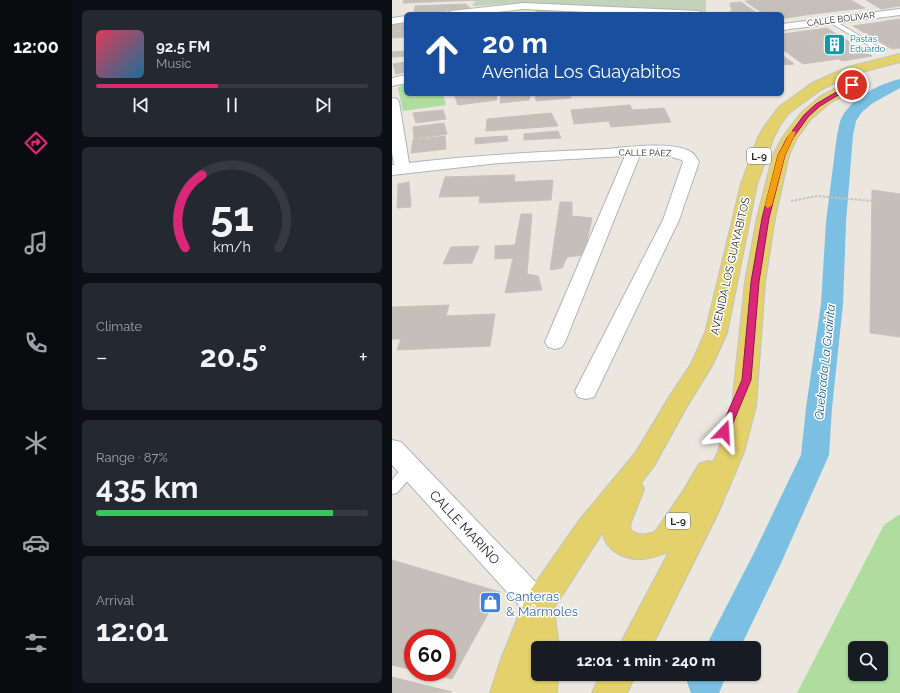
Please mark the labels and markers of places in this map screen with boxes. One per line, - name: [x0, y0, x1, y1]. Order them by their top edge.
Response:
- building icon: Pastas Eduardo: [822, 31, 848, 57]
- place label: Pastas Eduardo: [850, 34, 885, 54]
- pin: [835, 68, 869, 102]
- place label: Canteras & Mármoles: [506, 589, 578, 619]
- shop icon: Canteras & Mármoles: [478, 590, 504, 616]

